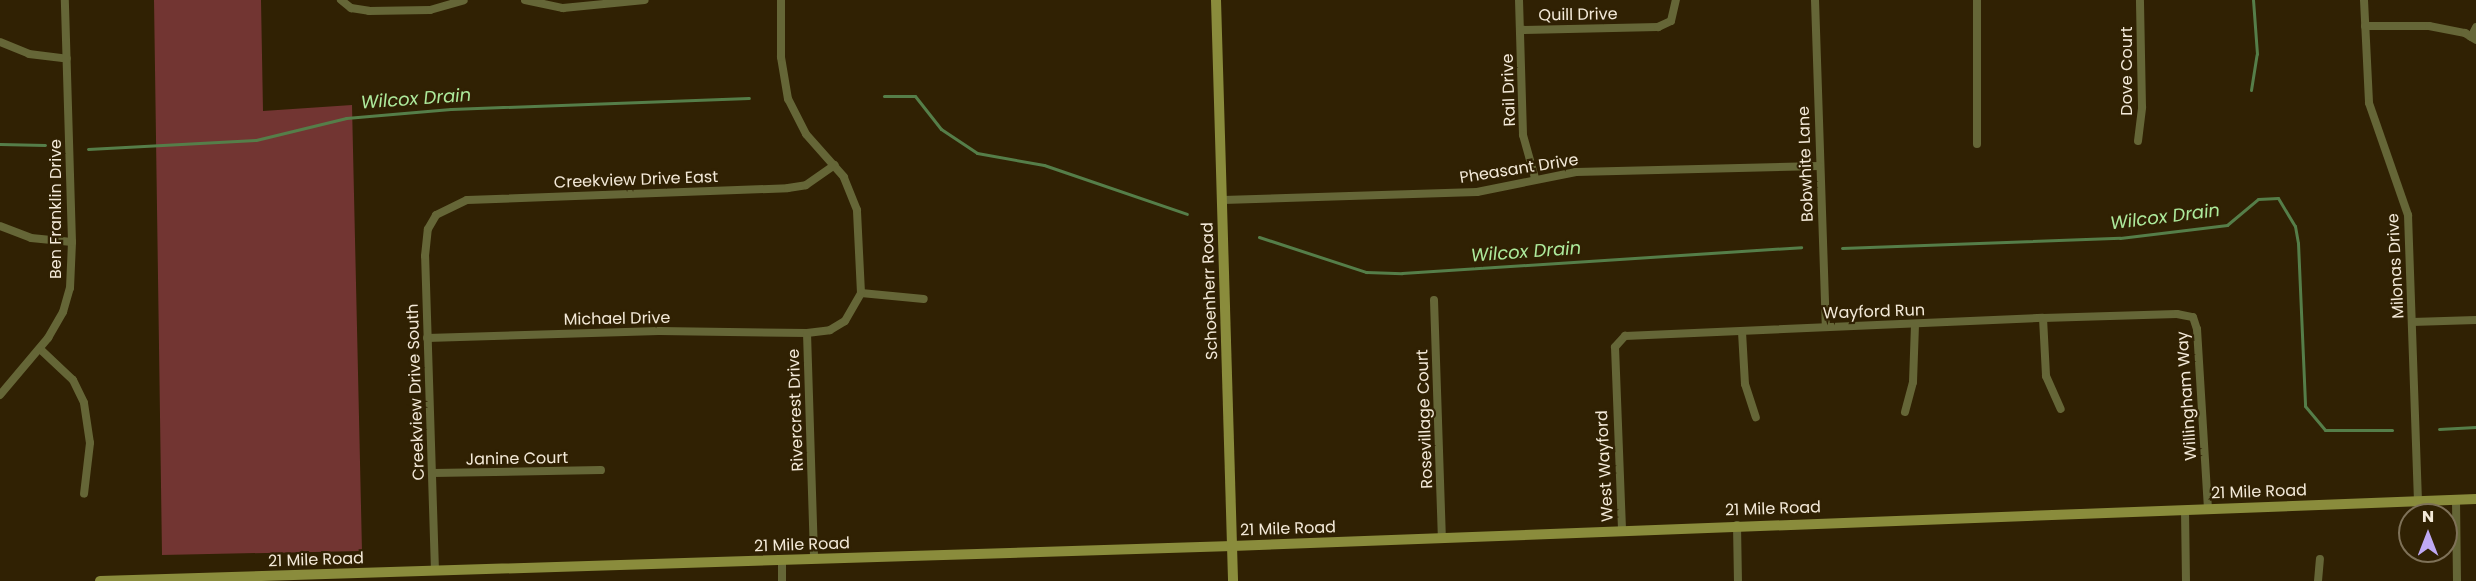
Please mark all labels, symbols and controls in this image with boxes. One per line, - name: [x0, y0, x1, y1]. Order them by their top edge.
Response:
- street label: Quill Drive: [1538, 5, 1618, 25]
- street label: Dove Court: [2117, 26, 2137, 116]
- street label: Rail Drive: [1498, 53, 1520, 127]
- water label: Wilcox Drain: [360, 84, 472, 114]
- street label: Bobwhite Lane: [1794, 106, 1818, 222]
- street label: Ben Franklin Drive: [46, 139, 66, 279]
- street label: Pheasant Drive: [1458, 150, 1580, 188]
- street label: Creekview Drive East: [554, 168, 718, 192]
- water label: Wilcox Drain: [2109, 200, 2221, 234]
- street label: Milonas Drive: [2384, 213, 2408, 319]
- street label: Schoenherr Road: [1198, 222, 1222, 360]
- water label: Wilcox Drain: [1470, 237, 1582, 267]
- street label: Wayford Run: [1823, 301, 1925, 323]
- street label: Creekview Drive South: [403, 303, 429, 481]
- street label: Michael Drive: [563, 308, 671, 330]
- street label: Willingham Way: [2173, 331, 2201, 461]
- street label: Rivercrest Drive: [784, 348, 808, 472]
- street label: Rosevillage Court: [1413, 349, 1437, 489]
- street label: West Wayford: [1592, 410, 1618, 522]
- street label: Janine Court: [466, 449, 568, 469]
- street label: 21 Mile Road: [2211, 481, 2307, 503]
- street label: 21 Mile Road: [1725, 498, 1821, 520]
- north arrow: [2398, 503, 2458, 563]
- text: N: [2422, 505, 2434, 528]
- street label: 21 Mile Road: [1240, 518, 1336, 540]
- street label: 21 Mile Road: [754, 534, 850, 556]
- street label: 21 Mile Road: [268, 549, 364, 571]

